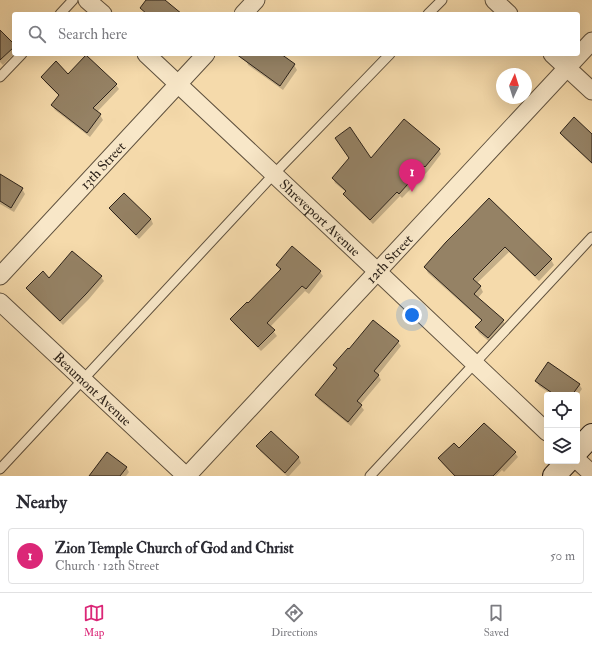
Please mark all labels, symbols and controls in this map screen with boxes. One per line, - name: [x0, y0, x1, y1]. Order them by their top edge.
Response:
- search box: [12, 12, 580, 56]
- icon: search: [26, 23, 48, 45]
- text: Search here: [58, 25, 127, 44]
- north arrow: [496, 68, 532, 104]
- street label: 13th Street: [77, 138, 130, 193]
- pin: 1: [399, 159, 425, 192]
- street label: Shreveport Avenue: [276, 176, 364, 260]
- street label: 12th Street: [363, 231, 417, 287]
- your location: [402, 305, 422, 325]
- street label: Beaumont Avenue: [50, 348, 135, 430]
- map controls: [544, 392, 580, 464]
- button: locate: [544, 392, 580, 428]
- button: layers: [544, 428, 580, 464]
- text: Nearby: [16, 492, 67, 513]
- text: Zion Temple Church of God and Christ: [55, 539, 294, 558]
- text: 1: [28, 548, 32, 564]
- text: 50 m: [550, 548, 575, 564]
- text: Church · 12th Street: [55, 558, 159, 574]
- tab: Map: [83, 602, 105, 639]
- tab: Directions: [271, 602, 318, 639]
- tab: Saved: [484, 602, 509, 639]

